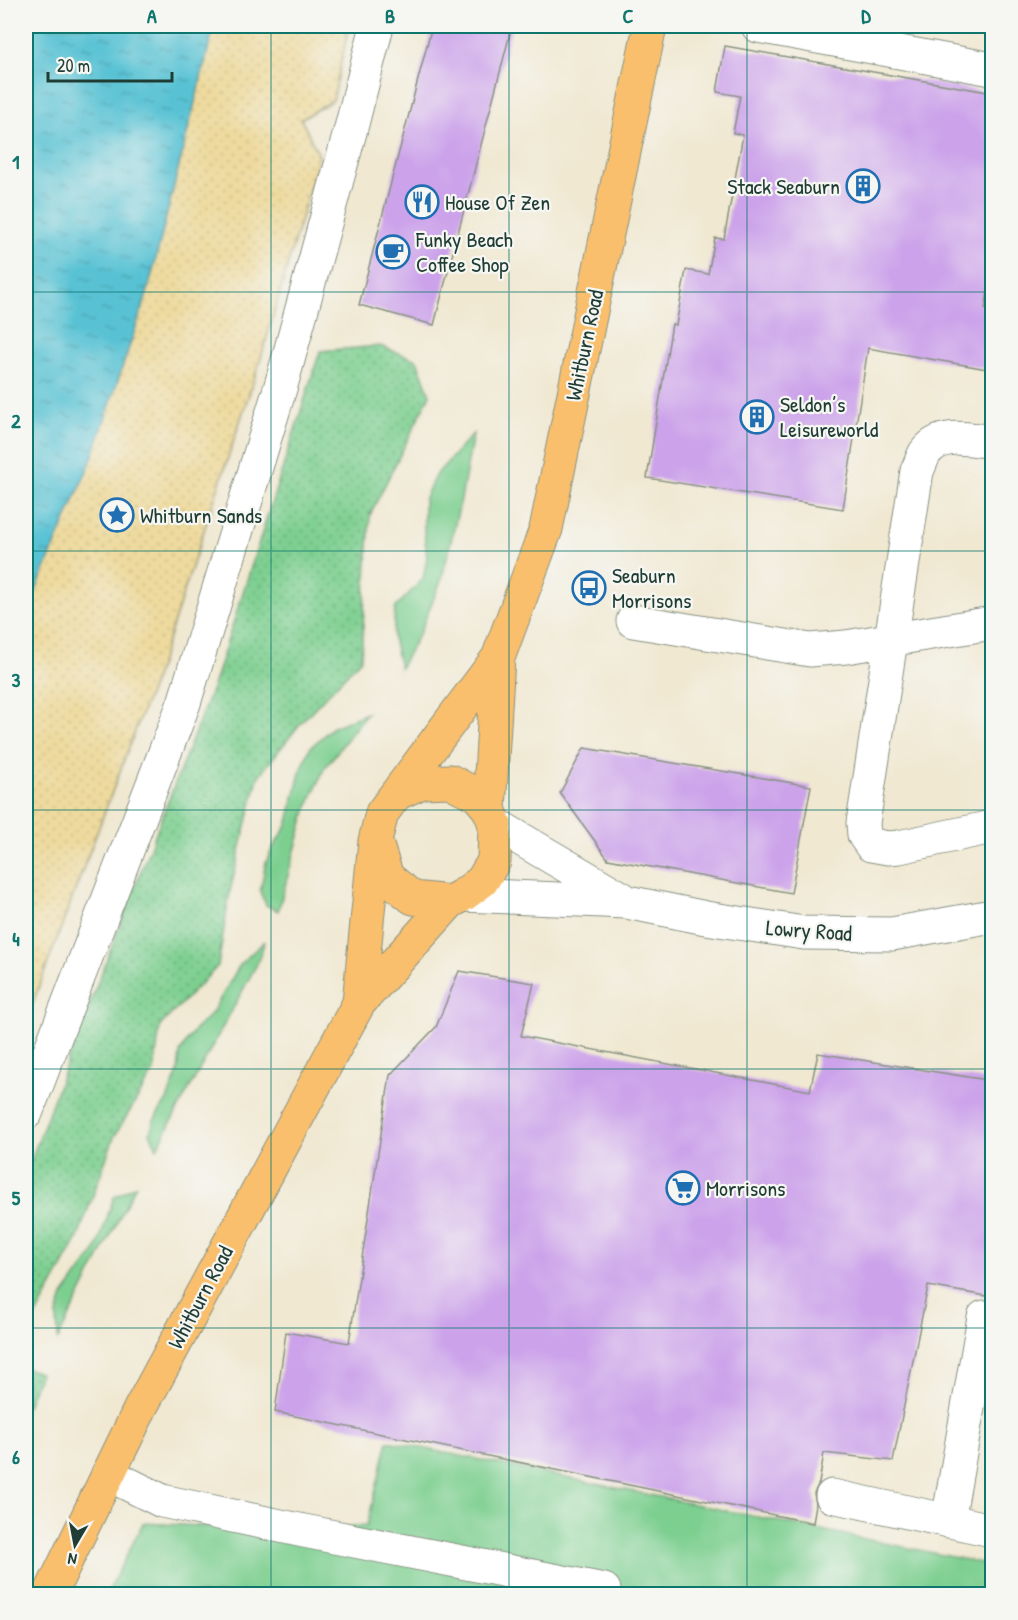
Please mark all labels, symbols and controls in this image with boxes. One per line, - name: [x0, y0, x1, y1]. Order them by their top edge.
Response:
- text: A: [147, 2, 157, 29]
- text: B: [385, 2, 395, 29]
- text: C: [623, 2, 634, 29]
- text: D: [861, 2, 871, 29]
- scale bar: [48, 45, 172, 83]
- text: 20 m: [57, 53, 90, 78]
- text: 1: [12, 148, 20, 175]
- building icon: Stack Seaburn: [845, 168, 881, 204]
- place label: Stack Seaburn: [727, 171, 840, 201]
- restaurant icon: House Of Zen: [404, 184, 440, 220]
- place label: House Of Zen: [445, 187, 550, 217]
- place label: Funky Beach Coffee Shop: [415, 224, 513, 279]
- cafe icon: Funky Beach Coffee Shop: [375, 234, 411, 270]
- street label: Whitburn Road: [558, 286, 610, 403]
- place label: Seldon’s Leisureworld: [780, 389, 879, 444]
- building icon: Seldon’s Leisureworld: [739, 399, 775, 435]
- text: 2: [11, 407, 21, 434]
- place icon: Whitburn Sands: [99, 497, 135, 533]
- place label: Whitburn Sands: [140, 500, 262, 530]
- place label: Seaburn Morrisons: [612, 560, 692, 615]
- bus stop icon: Seaburn Morrisons: [571, 570, 607, 606]
- text: 3: [12, 666, 21, 693]
- street label: Lowry Road: [765, 912, 853, 948]
- text: 4: [12, 925, 20, 952]
- supermarket icon: Morrisons: [665, 1170, 701, 1206]
- place label: Morrisons: [706, 1173, 786, 1203]
- text: 5: [12, 1184, 21, 1211]
- street label: Whitburn Road: [160, 1240, 240, 1354]
- text: 6: [12, 1443, 20, 1470]
- north arrow: [45, 1515, 105, 1575]
- text: N: [66, 1548, 78, 1571]

